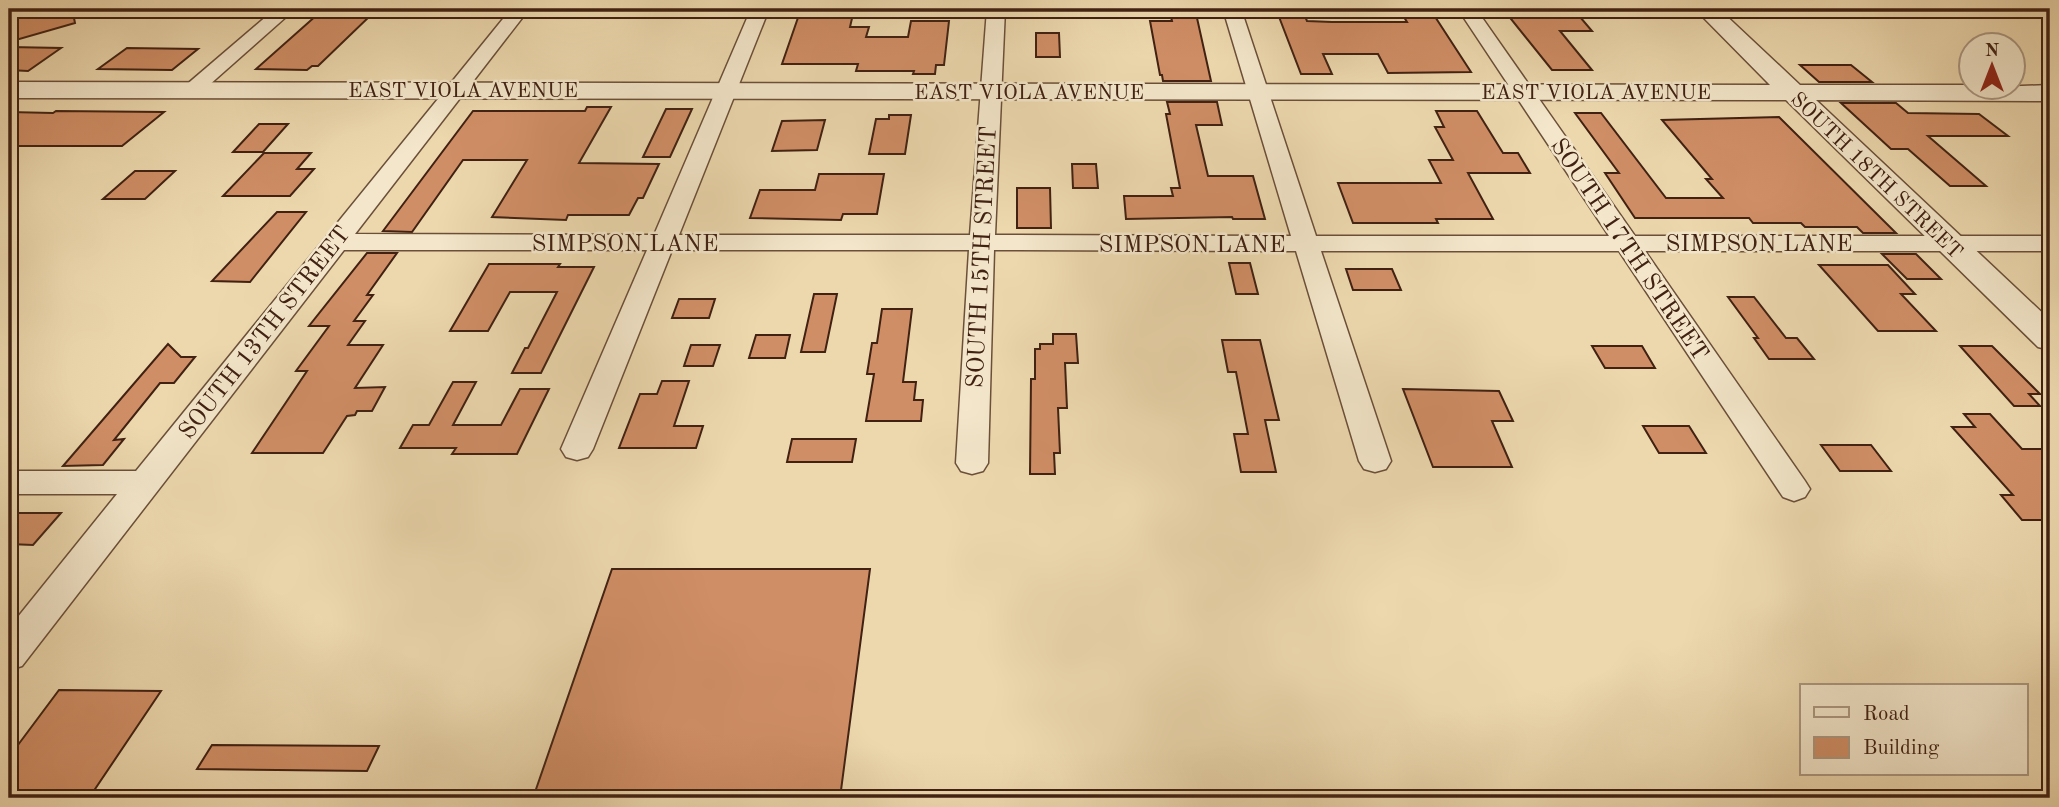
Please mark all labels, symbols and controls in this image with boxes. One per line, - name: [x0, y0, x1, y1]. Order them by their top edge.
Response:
- north arrow: [1958, 32, 2028, 102]
- text: N: [1985, 42, 2000, 61]
- street label: EAST VIOLA AVENUE: [348, 81, 578, 102]
- street label: EAST VIOLA AVENUE: [914, 83, 1144, 104]
- street label: EAST VIOLA AVENUE: [1481, 83, 1711, 104]
- street label: SOUTH 18TH STREET: [1786, 89, 1966, 263]
- street label: SOUTH 15TH STREET: [964, 125, 1002, 389]
- street label: SOUTH 17TH STREET: [1545, 135, 1712, 366]
- street label: SOUTH 13TH STREET: [175, 222, 356, 444]
- street label: SIMPSON LANE: [531, 233, 719, 257]
- street label: SIMPSON LANE: [1665, 233, 1853, 257]
- street label: SIMPSON LANE: [1098, 234, 1286, 258]
- legend: [1800, 684, 2028, 776]
- text: Road: [1863, 704, 1910, 725]
- text: Building: [1863, 738, 1940, 759]

